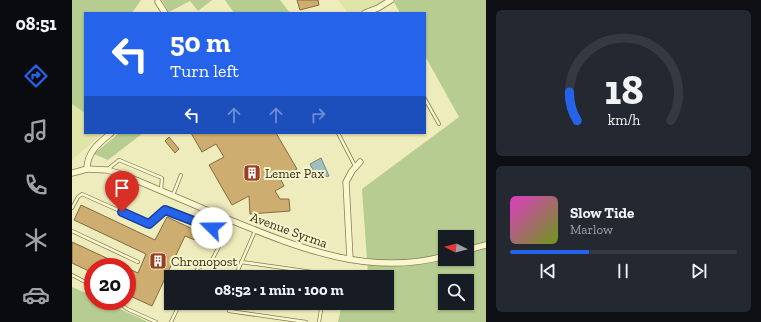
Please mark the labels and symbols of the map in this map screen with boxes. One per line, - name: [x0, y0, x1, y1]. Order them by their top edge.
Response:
- building icon: Lemer Pax: [242, 163, 262, 183]
- place label: Lemer Pax: [265, 166, 324, 181]
- pin: [105, 171, 139, 212]
- position arrow: [191, 207, 233, 249]
- street label: Avenue Syrma: [249, 209, 330, 251]
- north arrow: [438, 230, 474, 266]
- building icon: Chronopost: [148, 251, 168, 271]
- place label: Chronopost: [171, 254, 237, 269]
- speed limit sign: 20: [84, 258, 136, 310]

